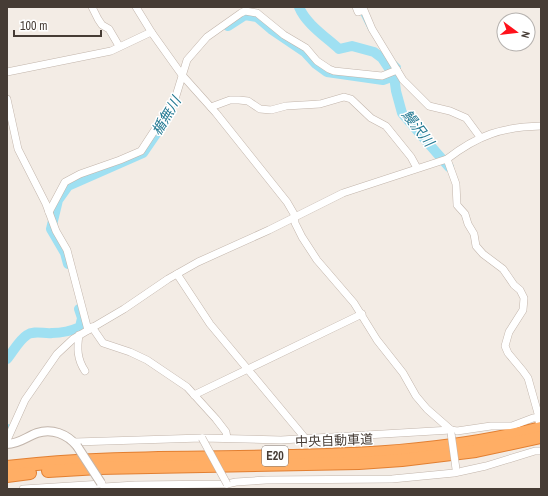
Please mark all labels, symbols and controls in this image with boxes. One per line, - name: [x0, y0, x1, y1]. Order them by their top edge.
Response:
- scale bar: [14, 12, 101, 38]
- north arrow: [496, 12, 536, 52]
- text: 100 m: [20, 18, 47, 34]
- text: N: [518, 30, 533, 40]
- water label: 楯無川: [147, 92, 186, 139]
- water label: 鰻沢川: [398, 106, 439, 152]
- street label: 中央自動車道: [295, 431, 373, 450]
- road number: E20: [262, 446, 288, 466]

